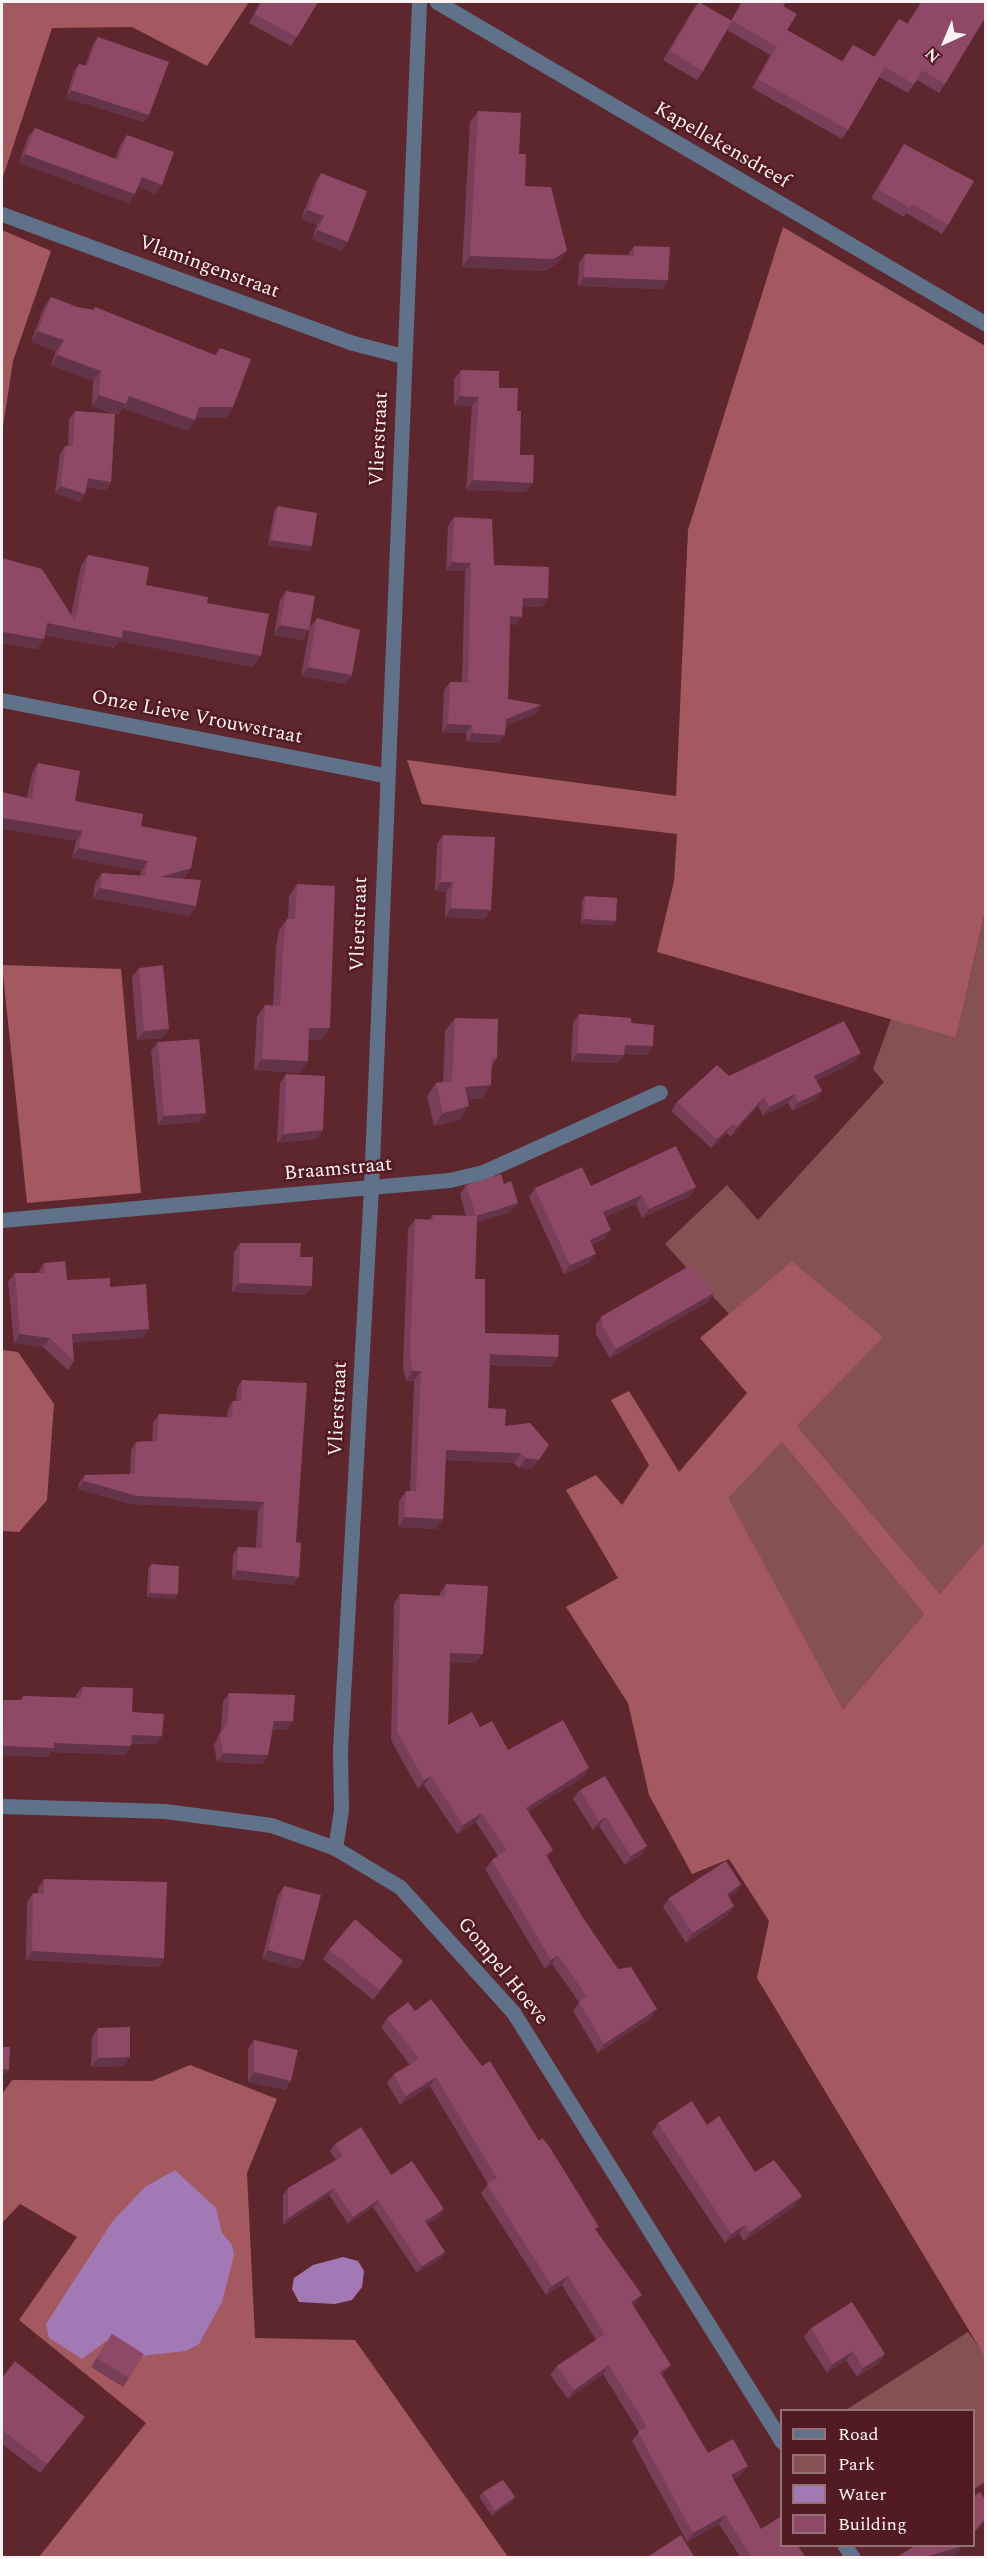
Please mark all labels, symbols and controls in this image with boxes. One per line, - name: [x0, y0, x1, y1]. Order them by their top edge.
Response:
- north arrow: [915, 12, 975, 72]
- text: N: [919, 42, 946, 68]
- street label: Kapellekensdreef: [650, 97, 794, 193]
- street label: Vlamingenstraat: [135, 230, 283, 304]
- street label: Vlierstraat: [365, 391, 393, 487]
- street label: Onze Lieve Vrouwstraat: [89, 685, 305, 749]
- street label: Vlierstraat: [345, 876, 373, 972]
- street label: Braamstraat: [283, 1152, 393, 1186]
- street label: Vlierstraat: [324, 1361, 352, 1457]
- street label: Gompel Hoeve: [452, 1912, 554, 2030]
- legend: [780, 2409, 975, 2547]
- text: Road: [838, 2421, 879, 2448]
- text: Park: [838, 2451, 875, 2478]
- text: Water: [838, 2481, 886, 2508]
- text: Building: [838, 2511, 907, 2538]

